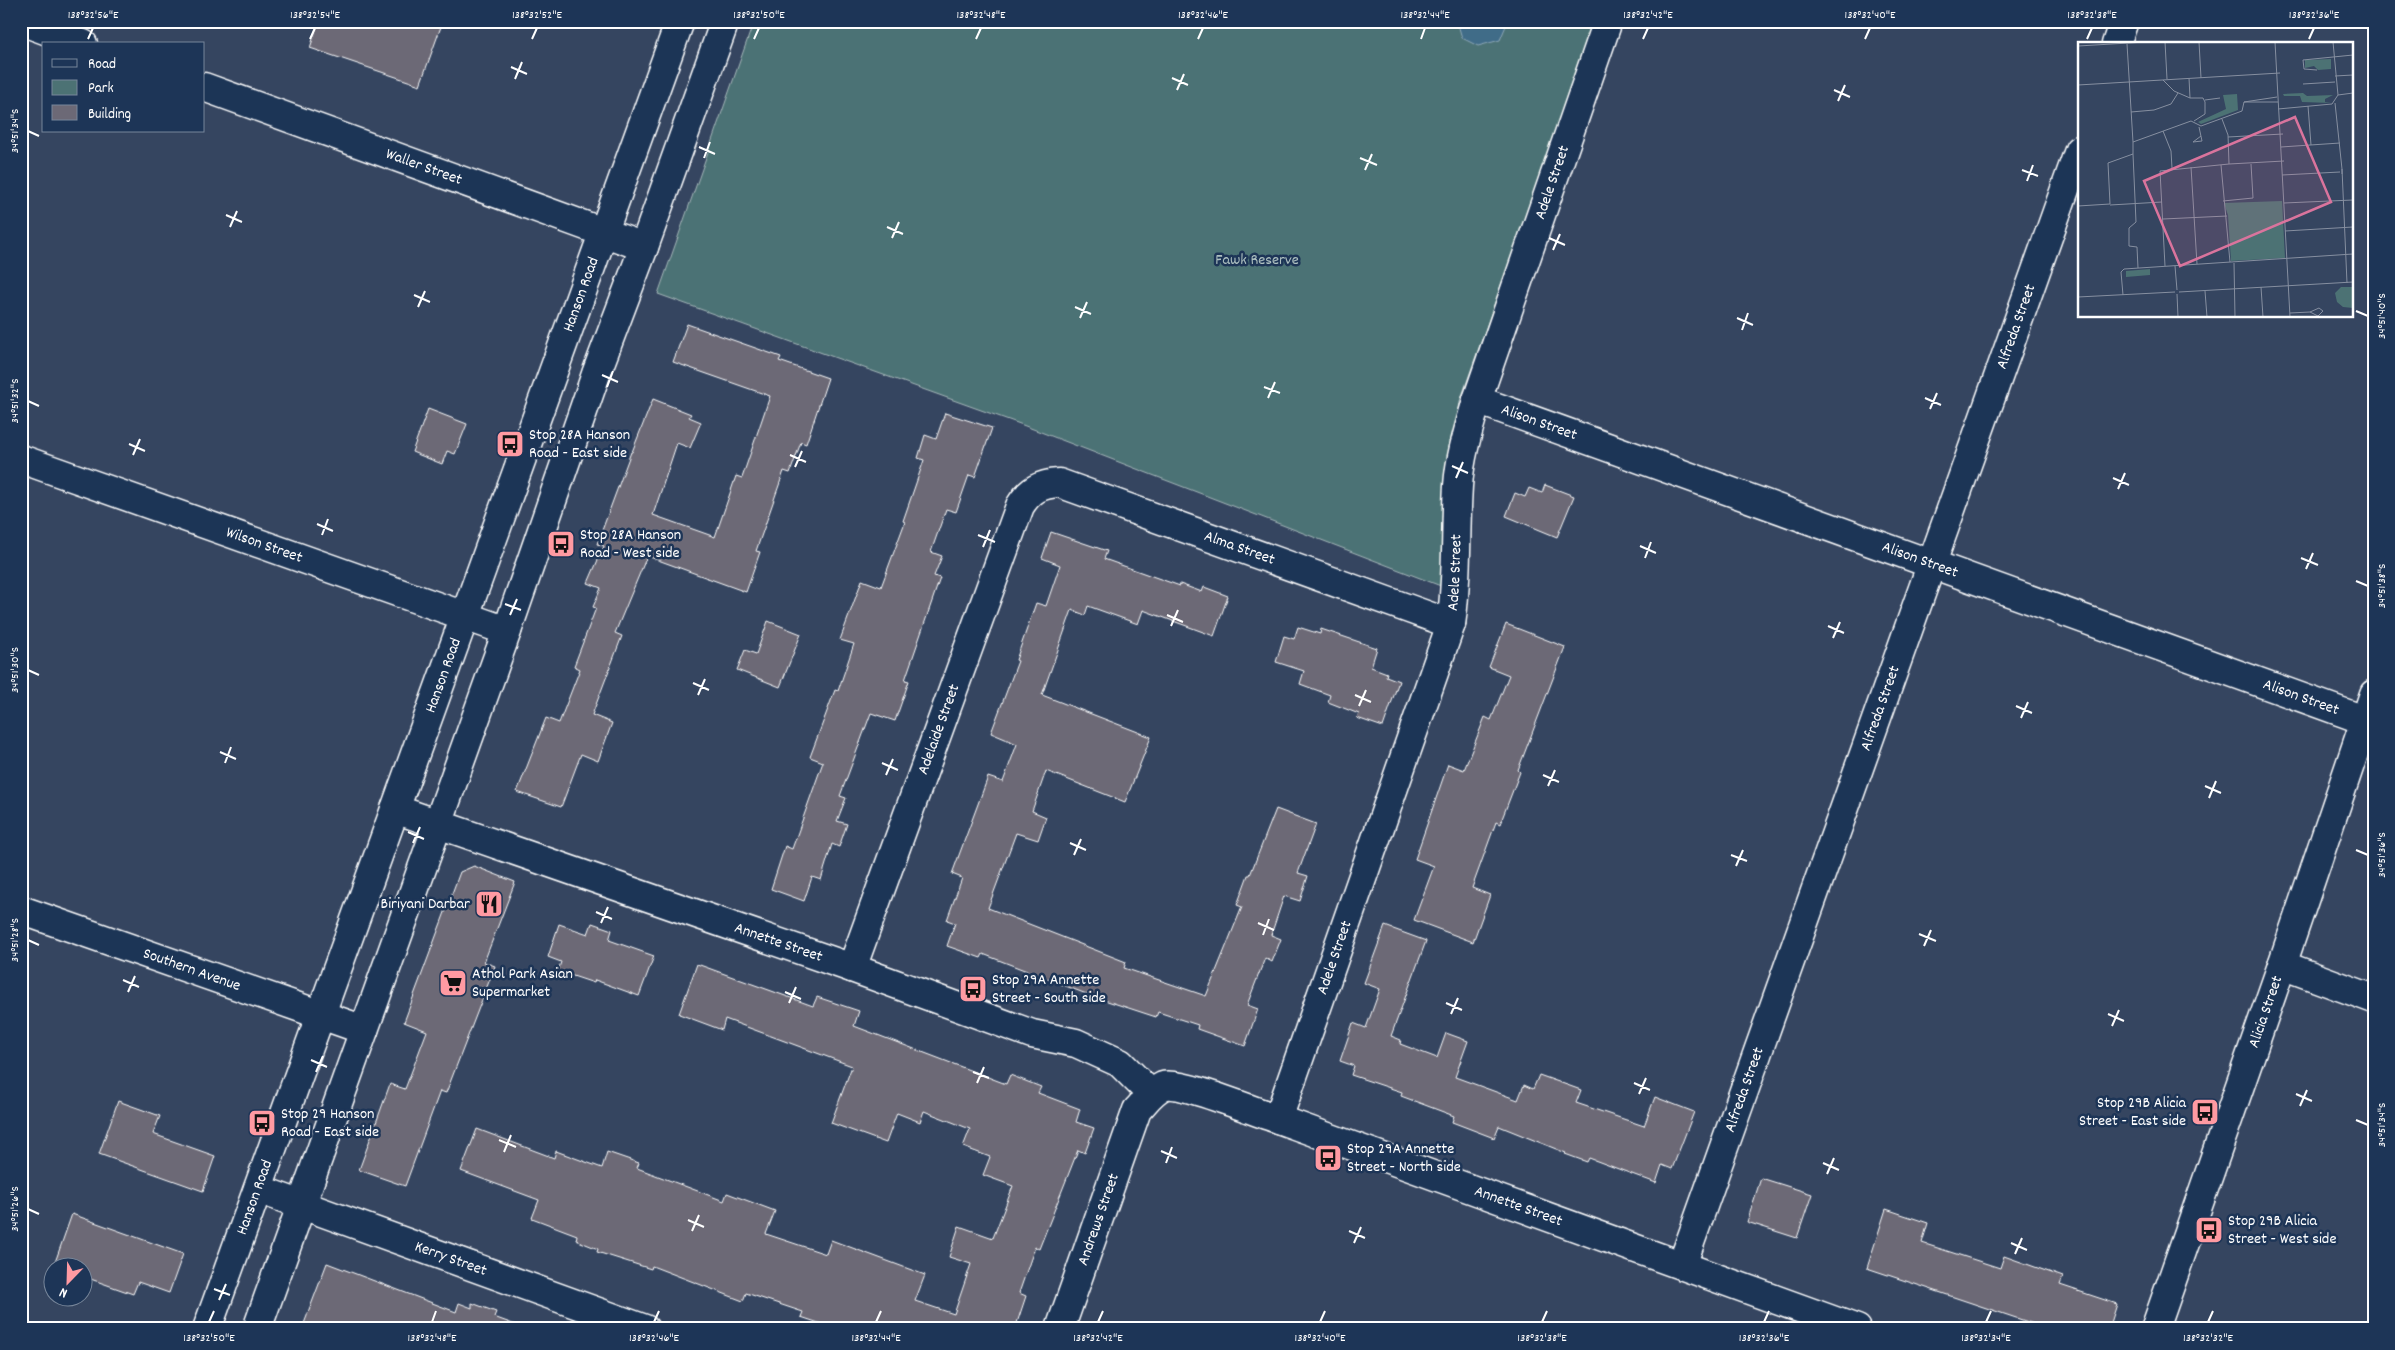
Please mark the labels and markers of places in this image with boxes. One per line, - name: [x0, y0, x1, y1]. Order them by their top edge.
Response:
- place label: Stop 28A Hanson Road - East side: [529, 424, 630, 465]
- bus stop icon: Stop 28A Hanson Road - East side: [495, 429, 525, 459]
- place label: Stop 28A Hanson Road - West side: [580, 524, 681, 565]
- bus stop icon: Stop 28A Hanson Road - West side: [546, 529, 576, 559]
- restaurant icon: Biriyani Darbar: [474, 889, 504, 919]
- place label: Biriyani Darbar: [381, 893, 470, 916]
- place label: Athol Park Asian Supermarket: [472, 963, 573, 1004]
- supermarket icon: Athol Park Asian Supermarket: [438, 968, 468, 998]
- place label: Stop 29A Annette Street - South side: [992, 969, 1106, 1010]
- bus stop icon: Stop 29A Annette Street - South side: [958, 974, 988, 1004]
- place label: Stop 29B Alicia Street - East side: [2079, 1092, 2186, 1133]
- bus stop icon: Stop 29B Alicia Street - East side: [2190, 1097, 2220, 1127]
- place label: Stop 29 Hanson Road - East side: [281, 1103, 379, 1144]
- bus stop icon: Stop 29 Hanson Road - East side: [247, 1108, 277, 1138]
- place label: Stop 29A Annette Street - North side: [1347, 1138, 1461, 1179]
- bus stop icon: Stop 29A Annette Street - North side: [1313, 1143, 1343, 1173]
- place label: Stop 29B Alicia Street - West side: [2228, 1210, 2336, 1251]
- bus stop icon: Stop 29B Alicia Street - West side: [2194, 1215, 2224, 1245]

